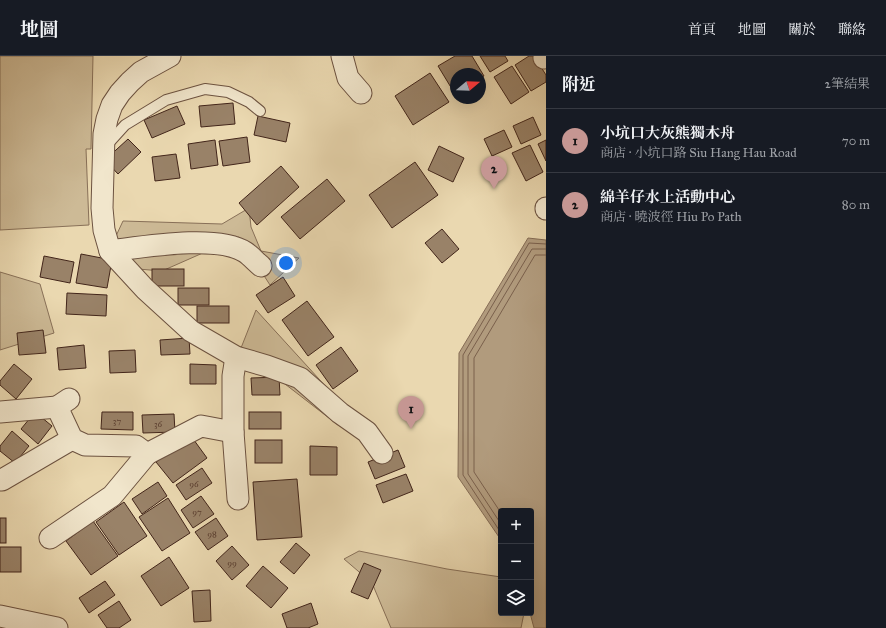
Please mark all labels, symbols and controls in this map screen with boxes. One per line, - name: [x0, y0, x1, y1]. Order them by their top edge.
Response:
- text: 地圖: [20, 18, 58, 41]
- text: 首頁: [688, 21, 716, 38]
- text: 地圖: [738, 21, 766, 38]
- text: 關於: [788, 21, 816, 38]
- text: 聯絡: [838, 21, 866, 38]
- north arrow: [450, 68, 486, 104]
- text: 附近: [562, 74, 596, 95]
- text: 2筆結果: [825, 76, 870, 92]
- text: 小坑口大灰熊獨木舟: [600, 124, 735, 142]
- text: 1: [572, 133, 578, 149]
- text: 70 m: [842, 133, 870, 149]
- text: 商店 · 小坑口路 Siu Hang Hau Road: [600, 145, 797, 161]
- pin: 2: [481, 156, 507, 189]
- text: 綿羊仔水上活動中心: [600, 188, 735, 206]
- text: 2: [572, 197, 578, 213]
- text: 80 m: [842, 197, 870, 213]
- text: 商店 · 曉波徑 Hiu Po Path: [600, 209, 742, 225]
- your location: [276, 253, 296, 273]
- pin: 1: [398, 396, 424, 429]
- house number: 37: [113, 415, 121, 426]
- house number: 36: [154, 418, 162, 429]
- house number: 96: [189, 478, 199, 489]
- house number: 97: [192, 506, 202, 517]
- map controls: [498, 508, 534, 616]
- button: +: [498, 508, 534, 544]
- house number: 98: [207, 528, 217, 539]
- button: −: [498, 544, 534, 580]
- house number: 99: [227, 557, 237, 568]
- button: layers: [498, 580, 534, 616]

